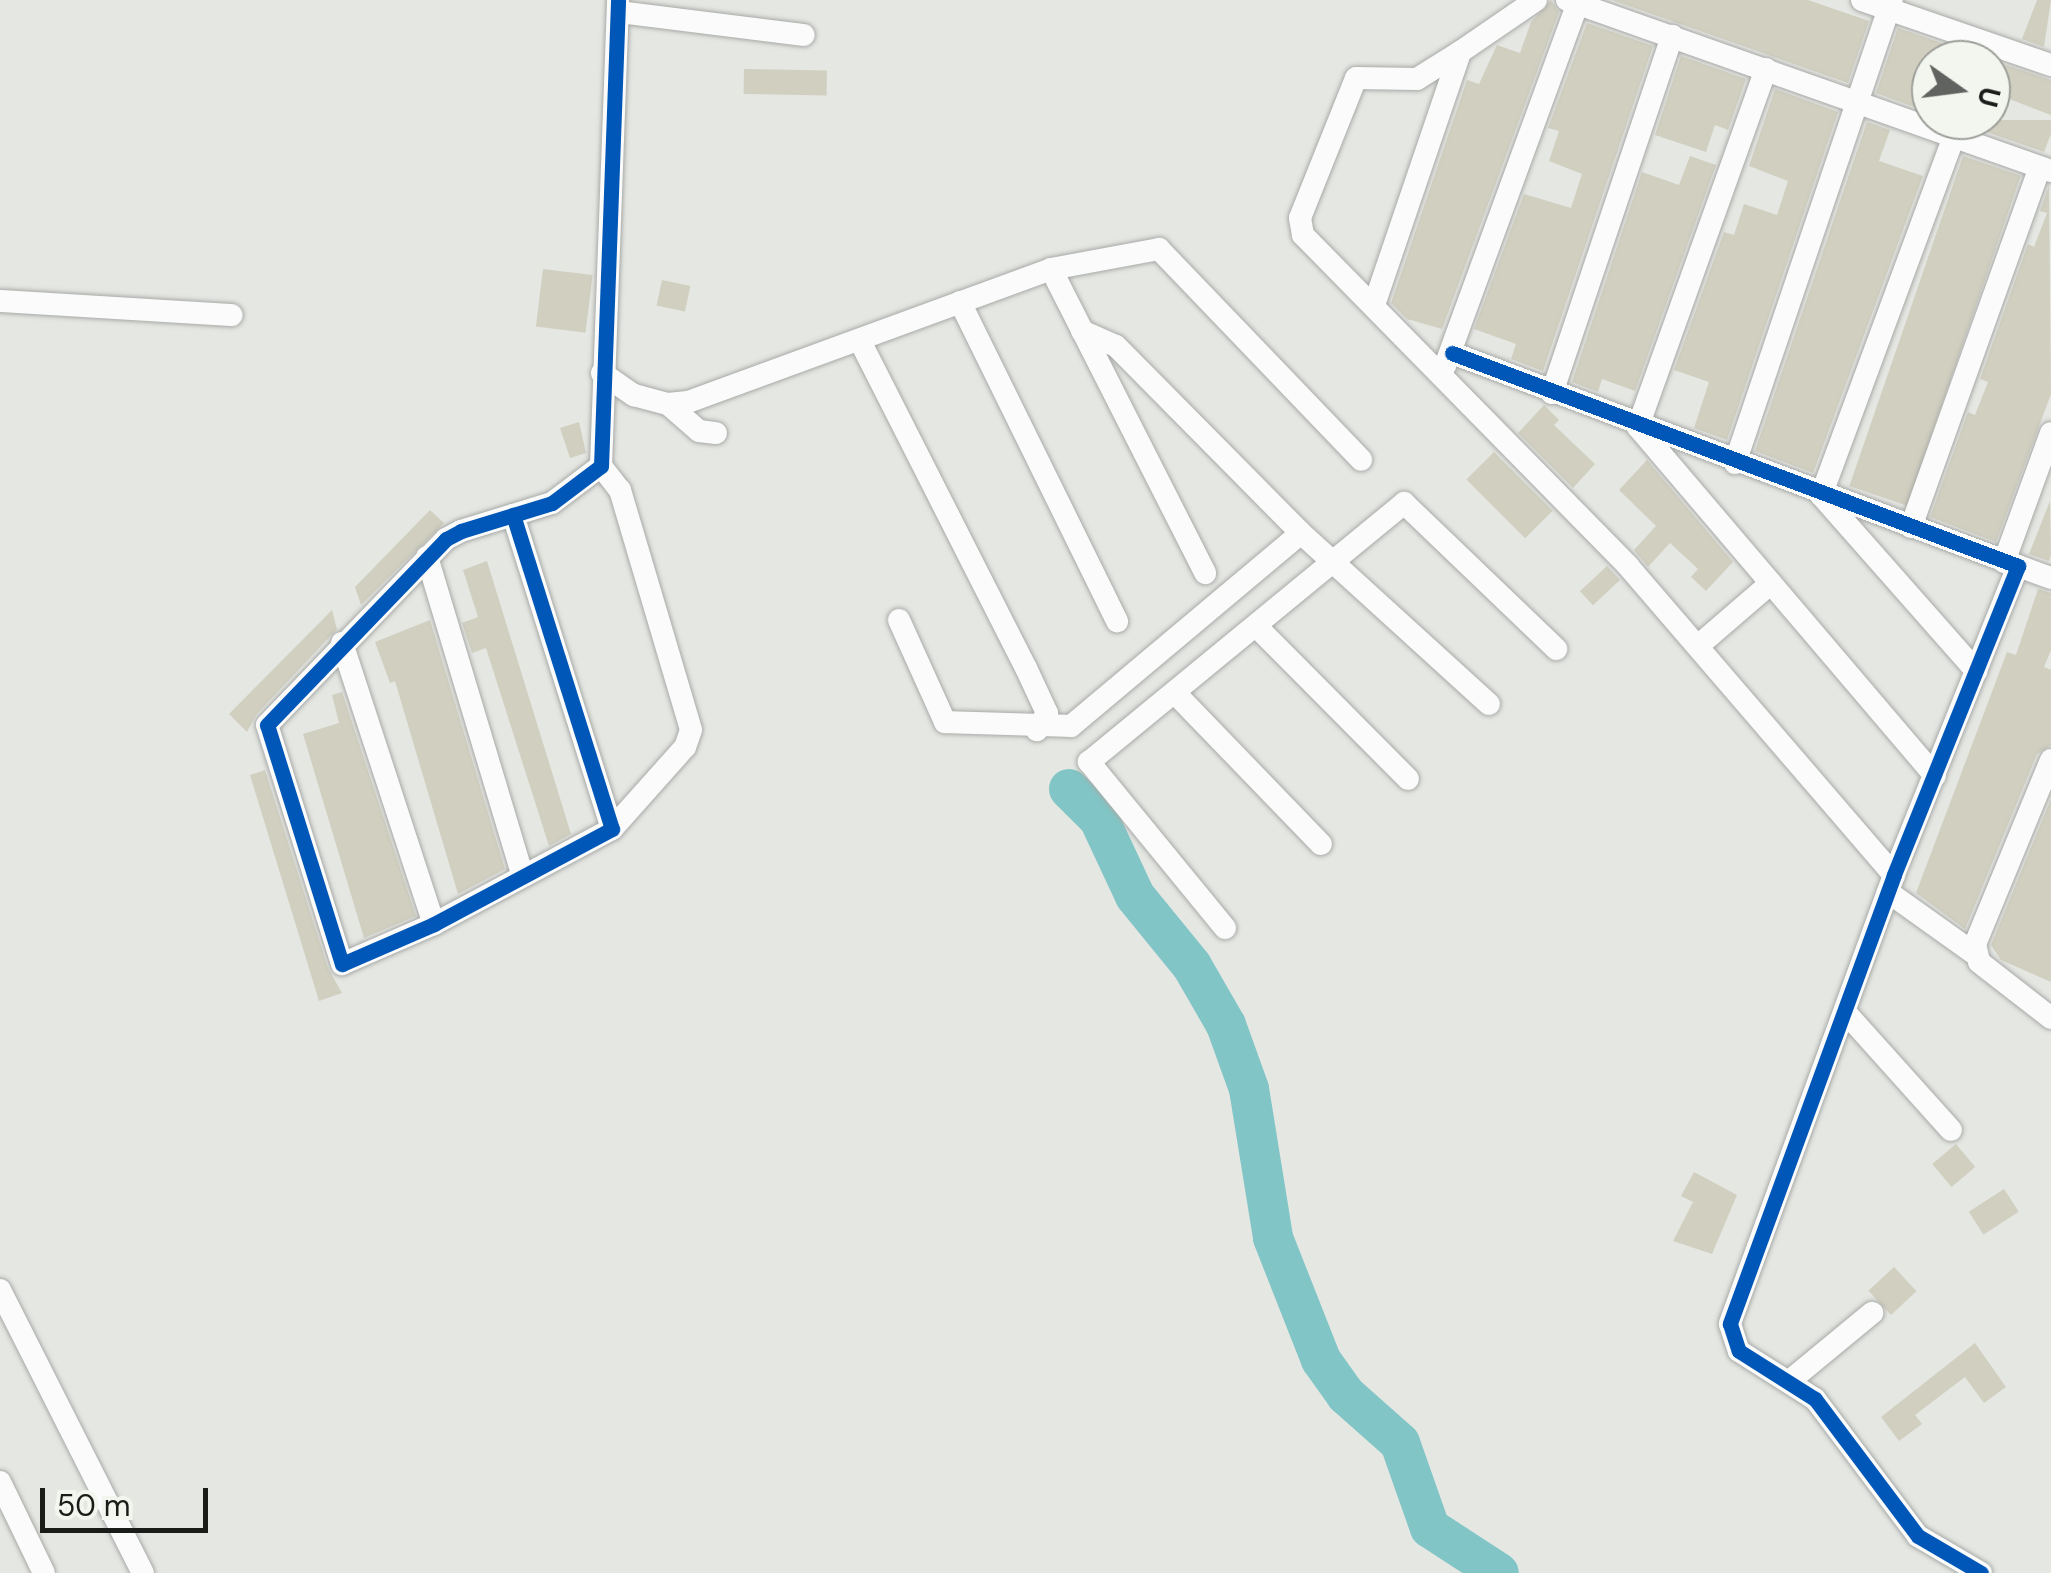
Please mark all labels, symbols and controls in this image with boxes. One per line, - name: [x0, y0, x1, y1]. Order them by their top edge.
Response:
- north arrow: [1911, 40, 2011, 140]
- text: U: [1968, 83, 2009, 111]
- scale bar: [45, 1468, 212, 1530]
- text: 50 m: [57, 1486, 131, 1525]

